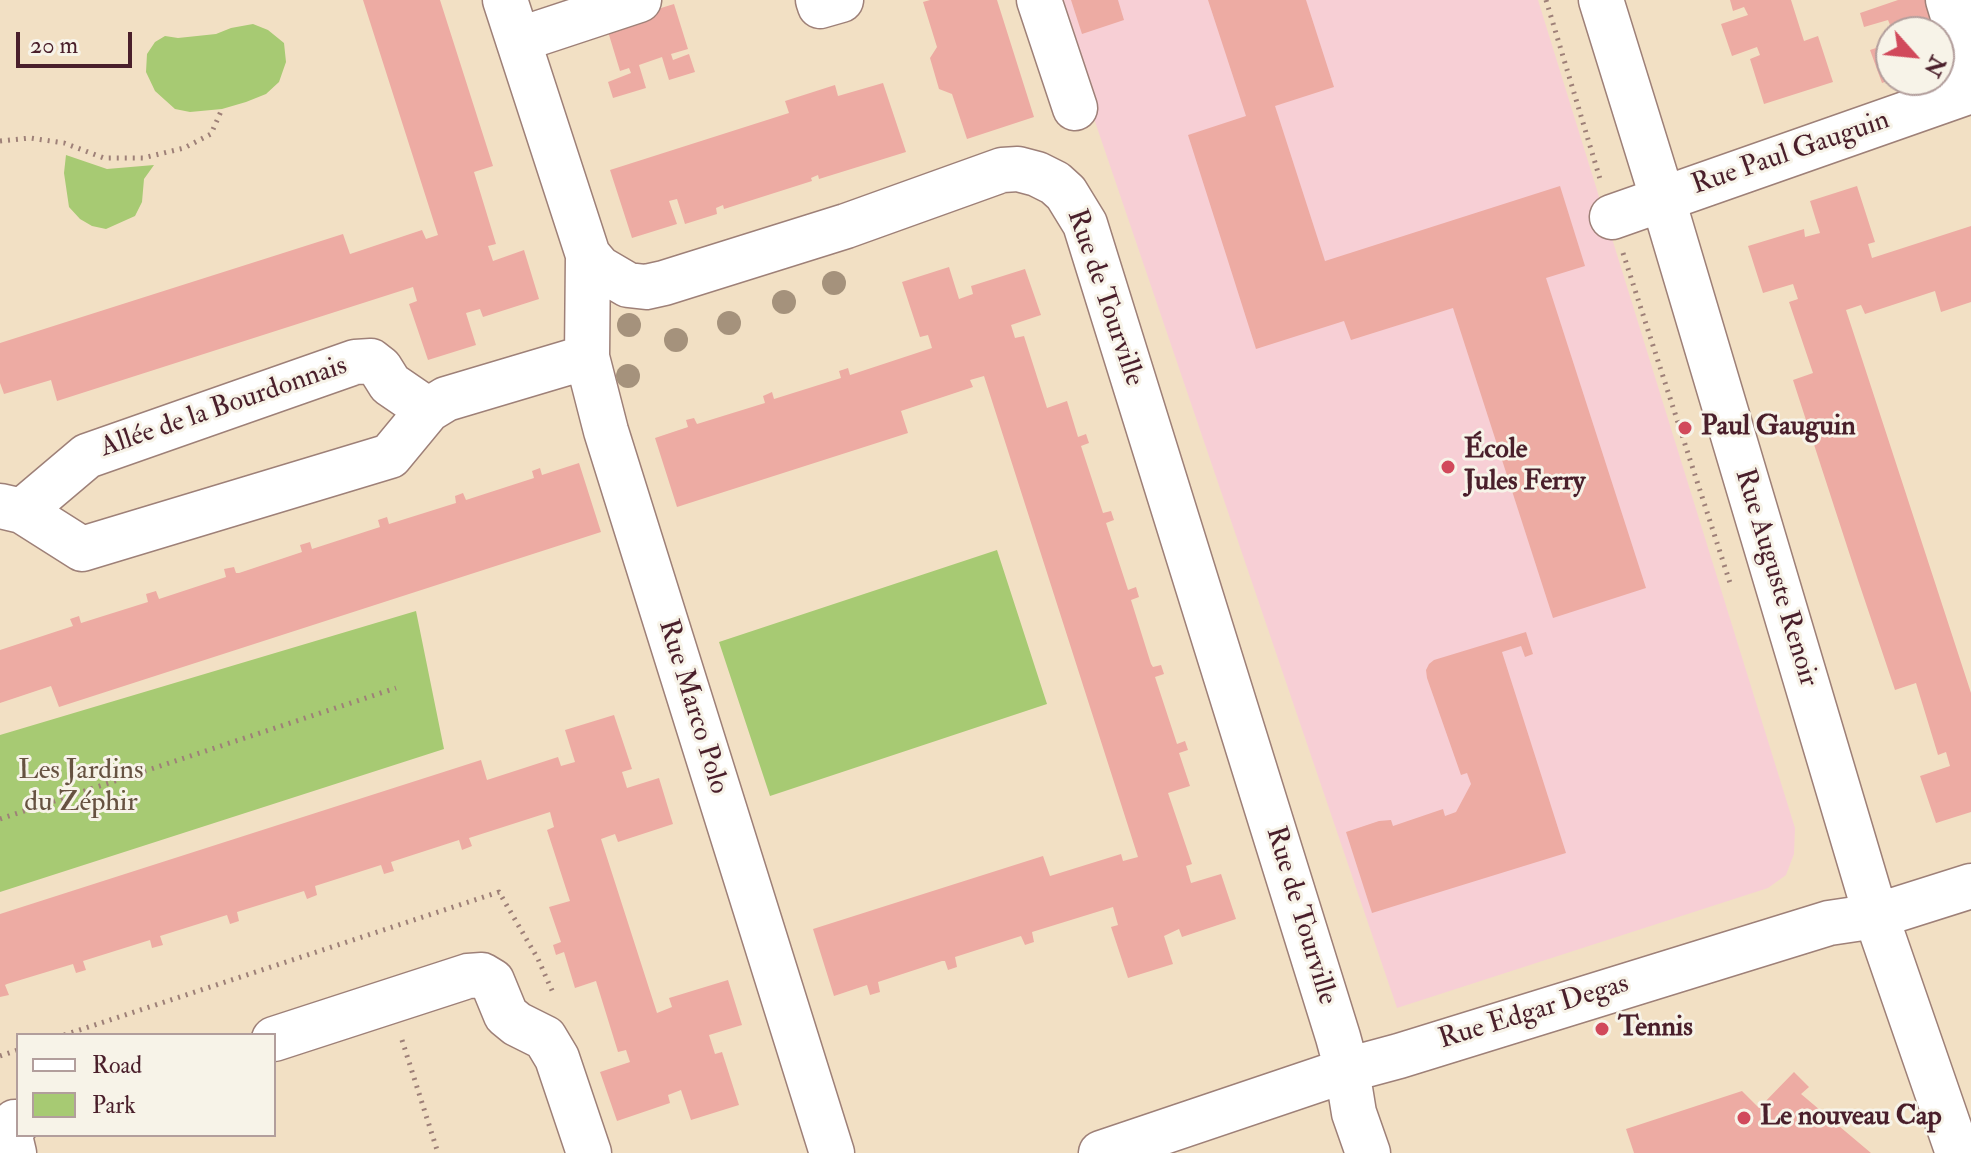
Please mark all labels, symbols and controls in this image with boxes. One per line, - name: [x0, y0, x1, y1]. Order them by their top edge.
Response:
- scale bar: [20, 16, 136, 66]
- north arrow: [1875, 16, 1955, 96]
- text: 20 m: [30, 30, 78, 61]
- text: N: [1918, 51, 1952, 81]
- street label: Rue Paul Gauguin: [1688, 104, 1894, 204]
- street label: Rue de Tourville: [1058, 205, 1150, 391]
- street label: Allée de la Bourdonnais: [96, 350, 352, 466]
- place label: Paul Gauguin: [1701, 411, 1856, 445]
- marker: Paul Gauguin: [1676, 419, 1694, 437]
- place label: École Jules Ferry: [1464, 434, 1585, 500]
- marker: École Jules Ferry: [1439, 458, 1457, 476]
- street label: Rue Auguste Renoir: [1726, 465, 1824, 691]
- street label: Rue Marco Polo: [650, 616, 734, 798]
- park label: Les Jardins du Zéphir: [18, 755, 144, 821]
- street label: Rue de Tourville: [1257, 823, 1343, 1009]
- street label: Rue Edgar Degas: [1435, 968, 1633, 1058]
- place label: Tennis: [1618, 1012, 1693, 1046]
- marker: Tennis: [1593, 1020, 1611, 1038]
- legend: [16, 1033, 276, 1137]
- text: Road: [92, 1050, 142, 1081]
- text: Park: [92, 1090, 136, 1121]
- place label: Le nouveau Cap: [1760, 1101, 1942, 1135]
- marker: Le nouveau Cap: [1735, 1109, 1753, 1127]

